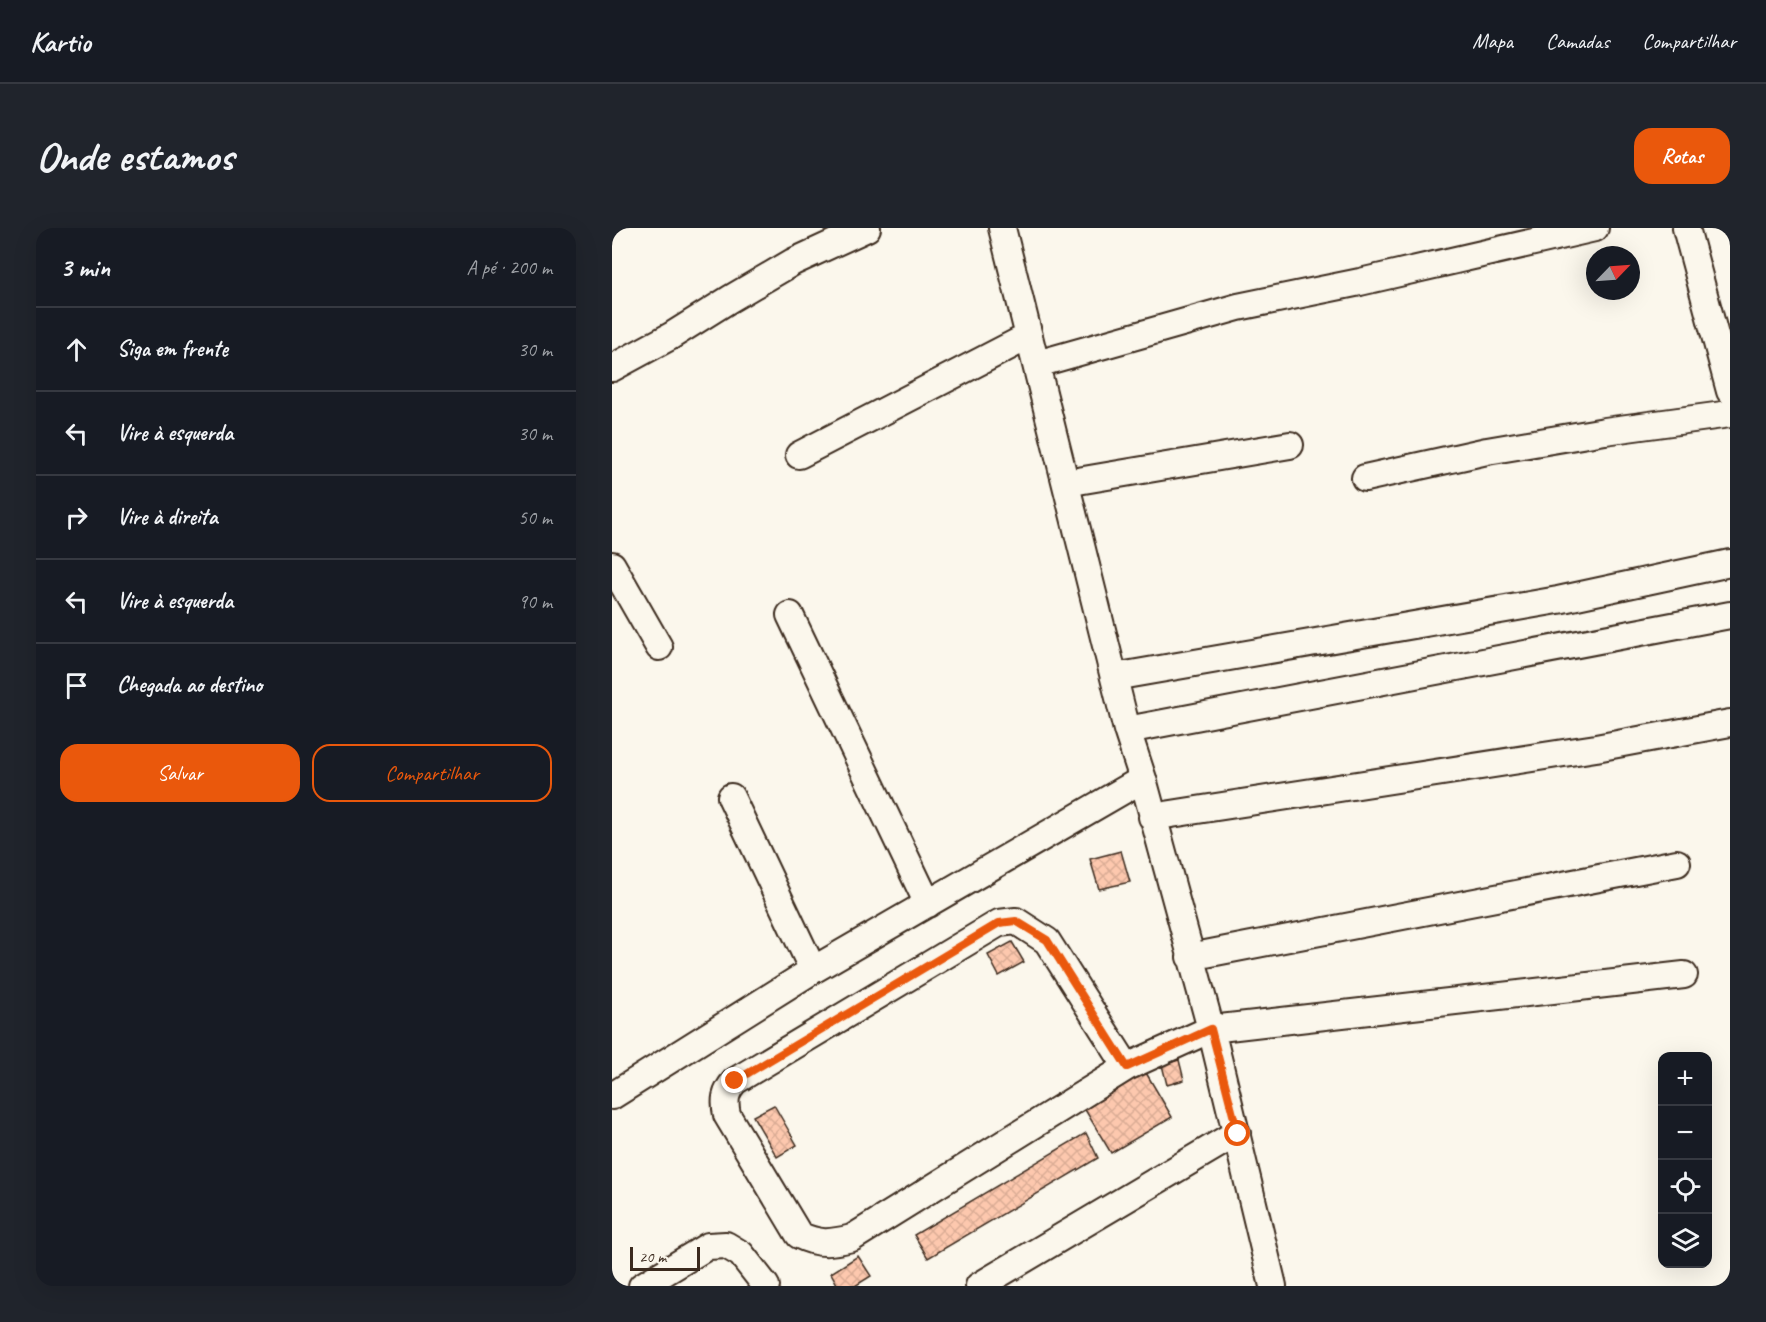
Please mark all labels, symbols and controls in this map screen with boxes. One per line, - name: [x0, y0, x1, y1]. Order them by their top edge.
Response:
- text: Kartio: [30, 24, 91, 59]
- text: Mapa: [1472, 28, 1513, 54]
- text: Camadas: [1546, 28, 1609, 54]
- text: Compartilhar: [1642, 28, 1736, 54]
- button: Rotas: [1634, 128, 1730, 184]
- text: Onde estamos: [36, 130, 233, 183]
- north arrow: [1586, 246, 1640, 300]
- text: 3 min: [60, 251, 110, 284]
- text: A pé · 200 m: [467, 255, 552, 280]
- icon: ahead: [60, 333, 93, 366]
- text: Siga em frente: [117, 335, 228, 363]
- text: 30 m: [518, 337, 552, 362]
- icon: left: [60, 417, 93, 450]
- text: Vire à esquerda: [117, 419, 233, 447]
- text: 30 m: [518, 421, 552, 446]
- icon: right: [60, 501, 93, 534]
- text: Vire à direita: [117, 503, 217, 531]
- text: 50 m: [518, 505, 552, 530]
- icon: left: [60, 585, 93, 618]
- text: Vire à esquerda: [117, 587, 233, 615]
- text: 90 m: [518, 589, 552, 614]
- icon: arrive: [60, 669, 93, 702]
- text: Chegada ao destino: [117, 671, 262, 699]
- button: Salvar: [60, 744, 300, 802]
- button: Compartilhar: [312, 744, 552, 802]
- map controls: [1658, 1052, 1712, 1268]
- button: +: [1658, 1052, 1712, 1106]
- route end: [721, 1067, 747, 1093]
- button: −: [1658, 1106, 1712, 1160]
- route start: [1224, 1120, 1250, 1146]
- button: locate: [1658, 1160, 1712, 1214]
- button: layers: [1658, 1214, 1712, 1268]
- scale bar: [630, 1244, 700, 1272]
- text: 20 m: [639, 1247, 666, 1267]

